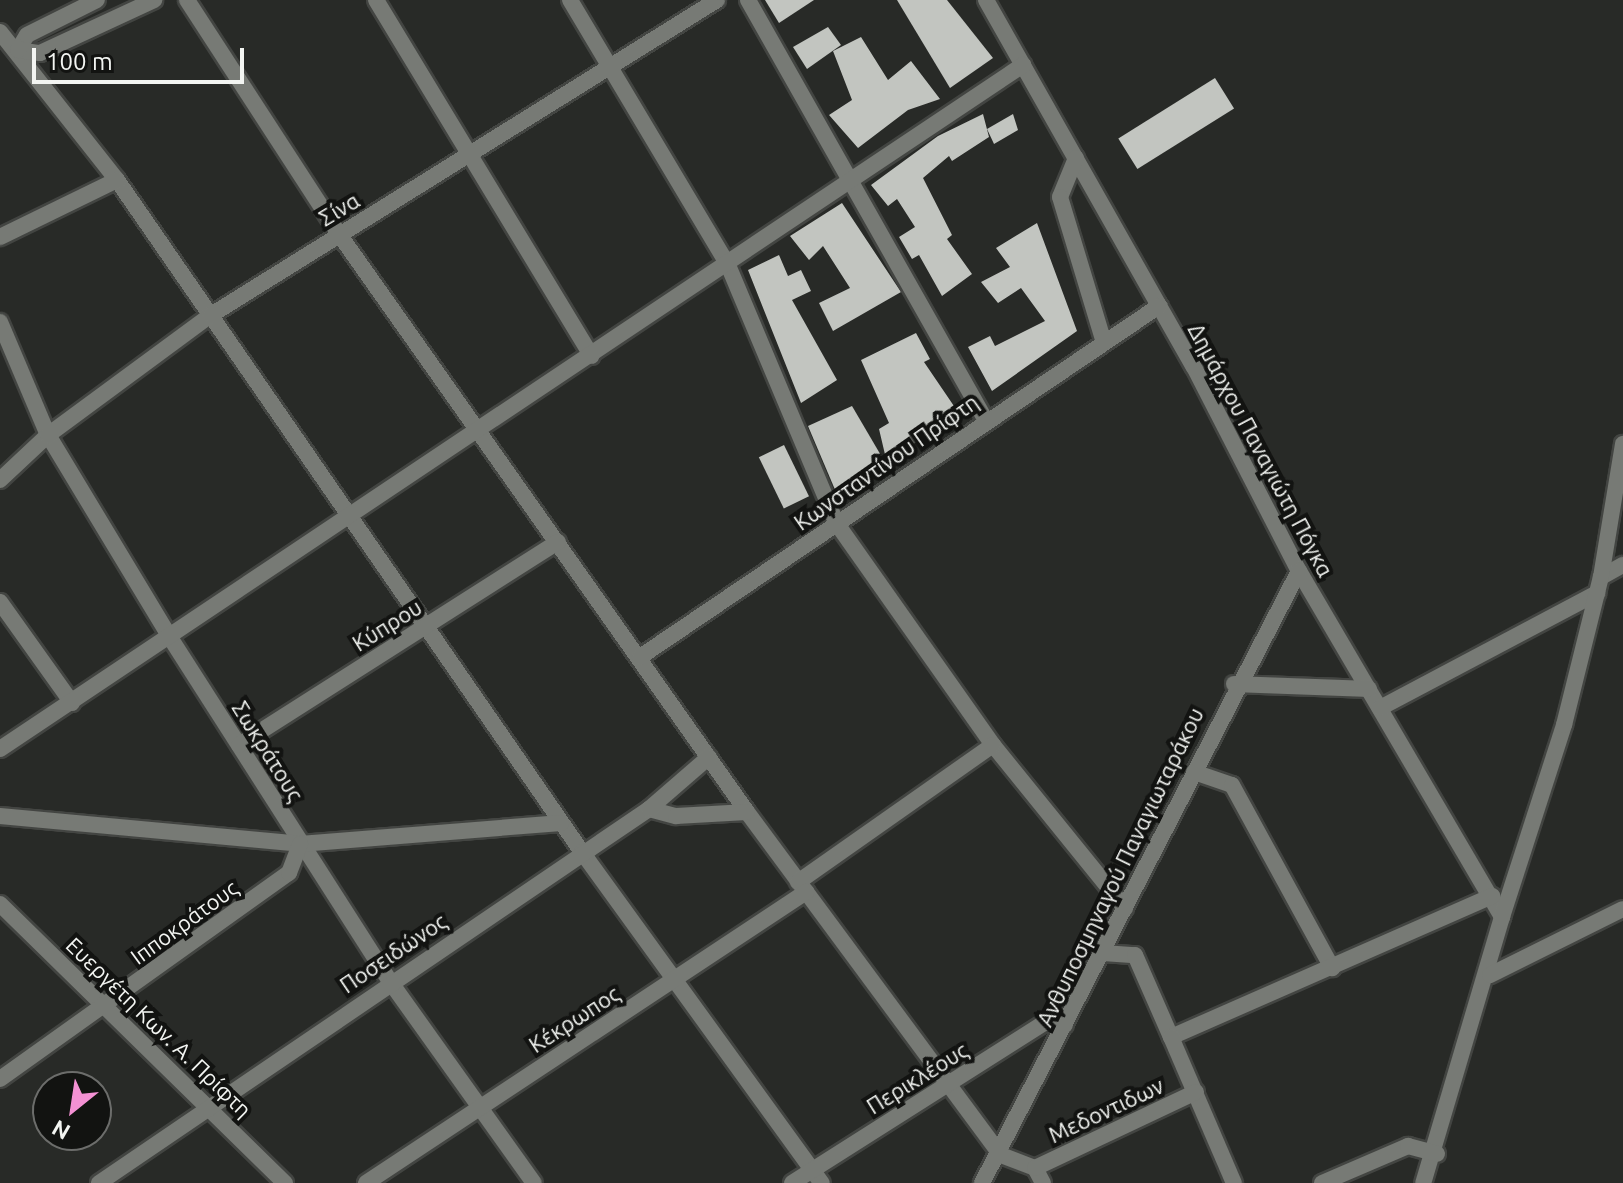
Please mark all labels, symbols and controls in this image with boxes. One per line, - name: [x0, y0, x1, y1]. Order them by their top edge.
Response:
- scale bar: [36, 32, 248, 82]
- text: 100 m: [46, 48, 113, 75]
- street label: Σίνα: [314, 187, 364, 231]
- street label: Δημάρχου Παναγιώτη Πόγκα: [1183, 319, 1339, 581]
- street label: Κωνσταντίνου Πρίφτη: [789, 388, 983, 536]
- street label: Κύπρου: [347, 593, 427, 657]
- street label: Σωκράτους: [227, 696, 309, 806]
- street label: Ανθυποσμηναγού Παναγιωταράκου: [1031, 703, 1209, 1031]
- street label: Ιπποκράτους: [125, 874, 243, 970]
- street label: Ποσειδώνος: [335, 908, 451, 998]
- street label: Ευεργέτη Κων. Α. Πρίφτη: [61, 932, 257, 1122]
- street label: Κέκρωπος: [524, 980, 624, 1058]
- street label: Περικλέους: [862, 1037, 972, 1119]
- north arrow: [32, 1071, 112, 1151]
- street label: Μεδοντιδων: [1044, 1072, 1168, 1148]
- text: N: [47, 1116, 74, 1145]

